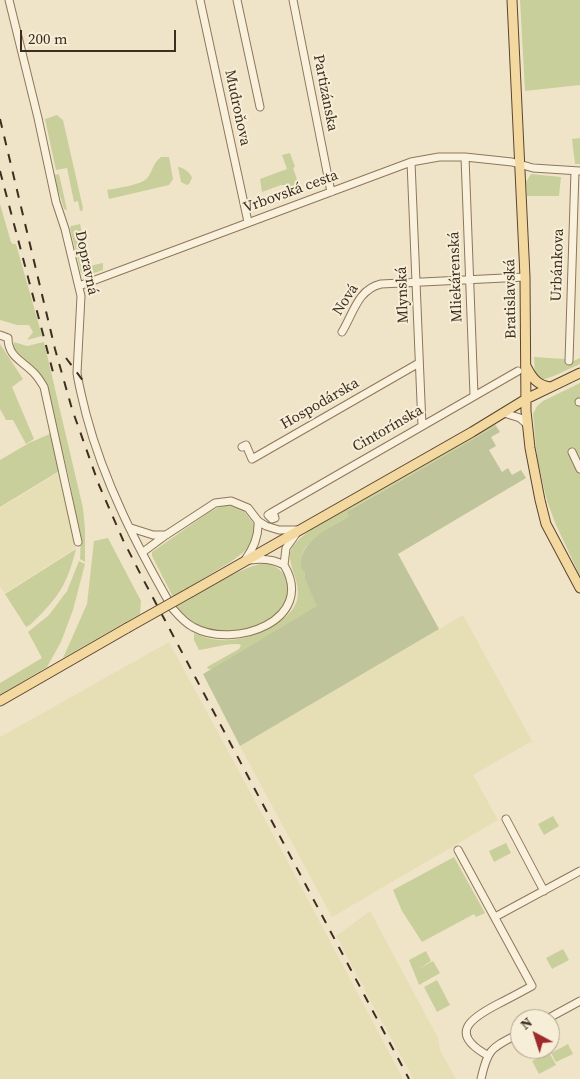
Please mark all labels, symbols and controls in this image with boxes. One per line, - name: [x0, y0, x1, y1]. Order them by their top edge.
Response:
- scale bar: [22, 20, 179, 52]
- text: 200 m: [28, 28, 68, 49]
- street label: Partizánska: [309, 53, 341, 133]
- street label: Mudroňova: [220, 68, 254, 148]
- street label: Vrbovská cesta: [241, 167, 341, 217]
- street label: Urbánkova: [548, 228, 568, 302]
- street label: Dopravná: [70, 229, 102, 297]
- street label: Mliekárenská: [445, 231, 467, 323]
- street label: Bratislavská: [501, 259, 521, 339]
- street label: Mlynská: [393, 266, 413, 324]
- street label: Nová: [329, 281, 363, 319]
- street label: Hospodárska: [278, 374, 362, 434]
- street label: Cintorínska: [350, 402, 426, 456]
- north arrow: [510, 1009, 560, 1059]
- text: N: [516, 1012, 536, 1034]

